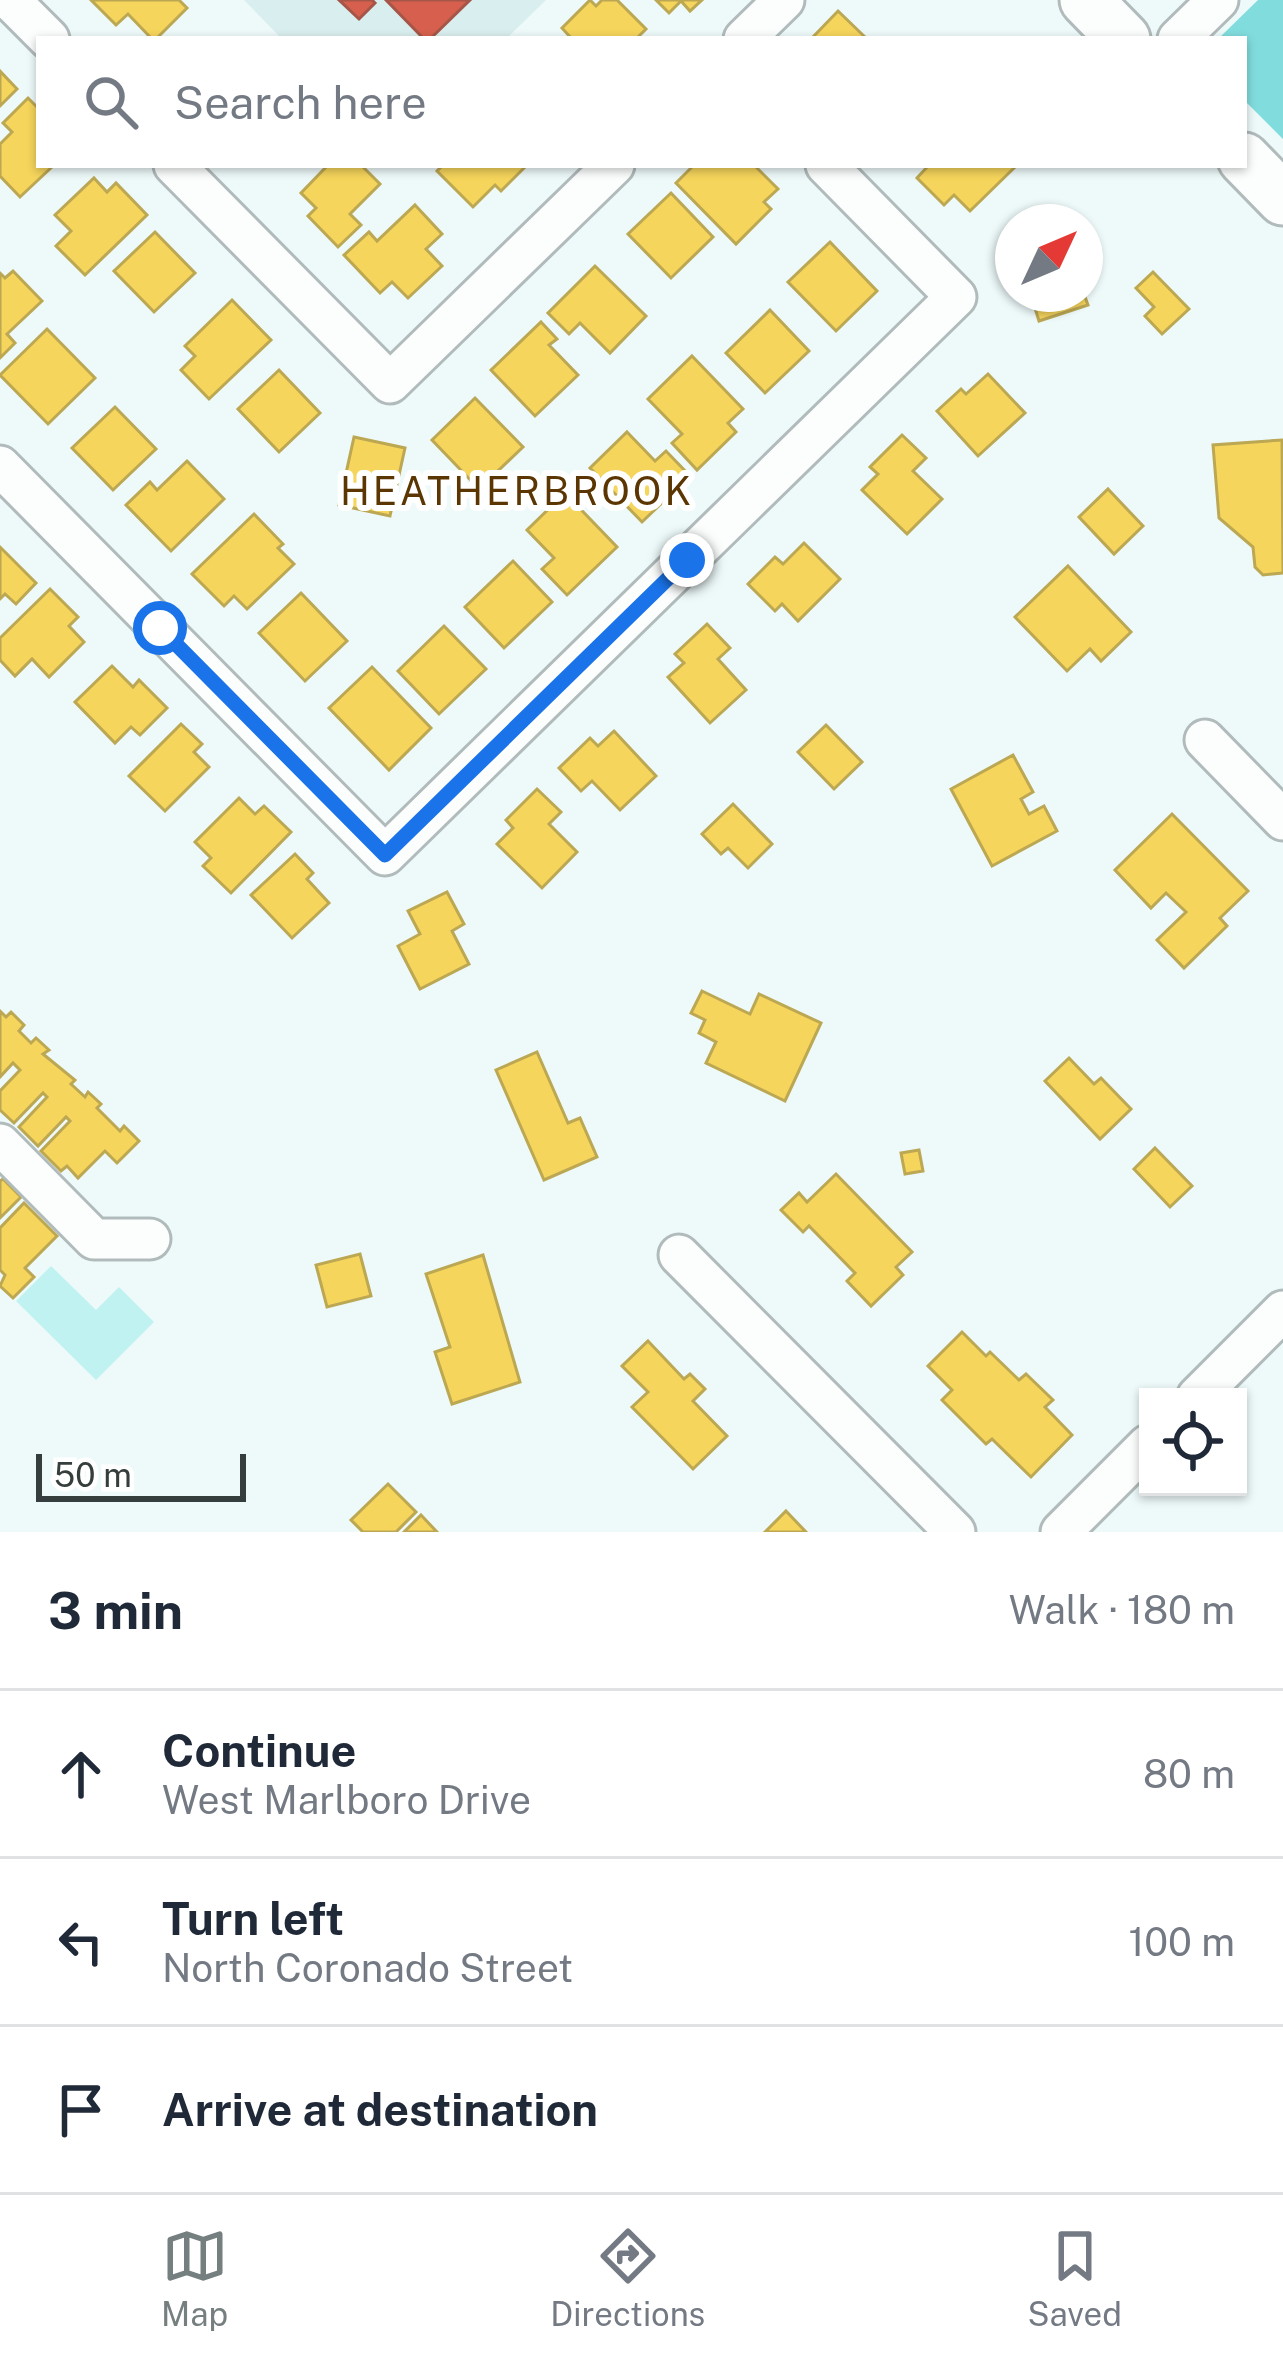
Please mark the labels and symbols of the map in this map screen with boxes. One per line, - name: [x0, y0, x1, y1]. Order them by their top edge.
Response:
- north arrow: [995, 204, 1103, 312]
- district label: HEATHERBROOK: [340, 468, 694, 514]
- route end: [660, 533, 714, 587]
- route start: [133, 601, 187, 655]
- scale bar: [36, 1448, 246, 1501]

